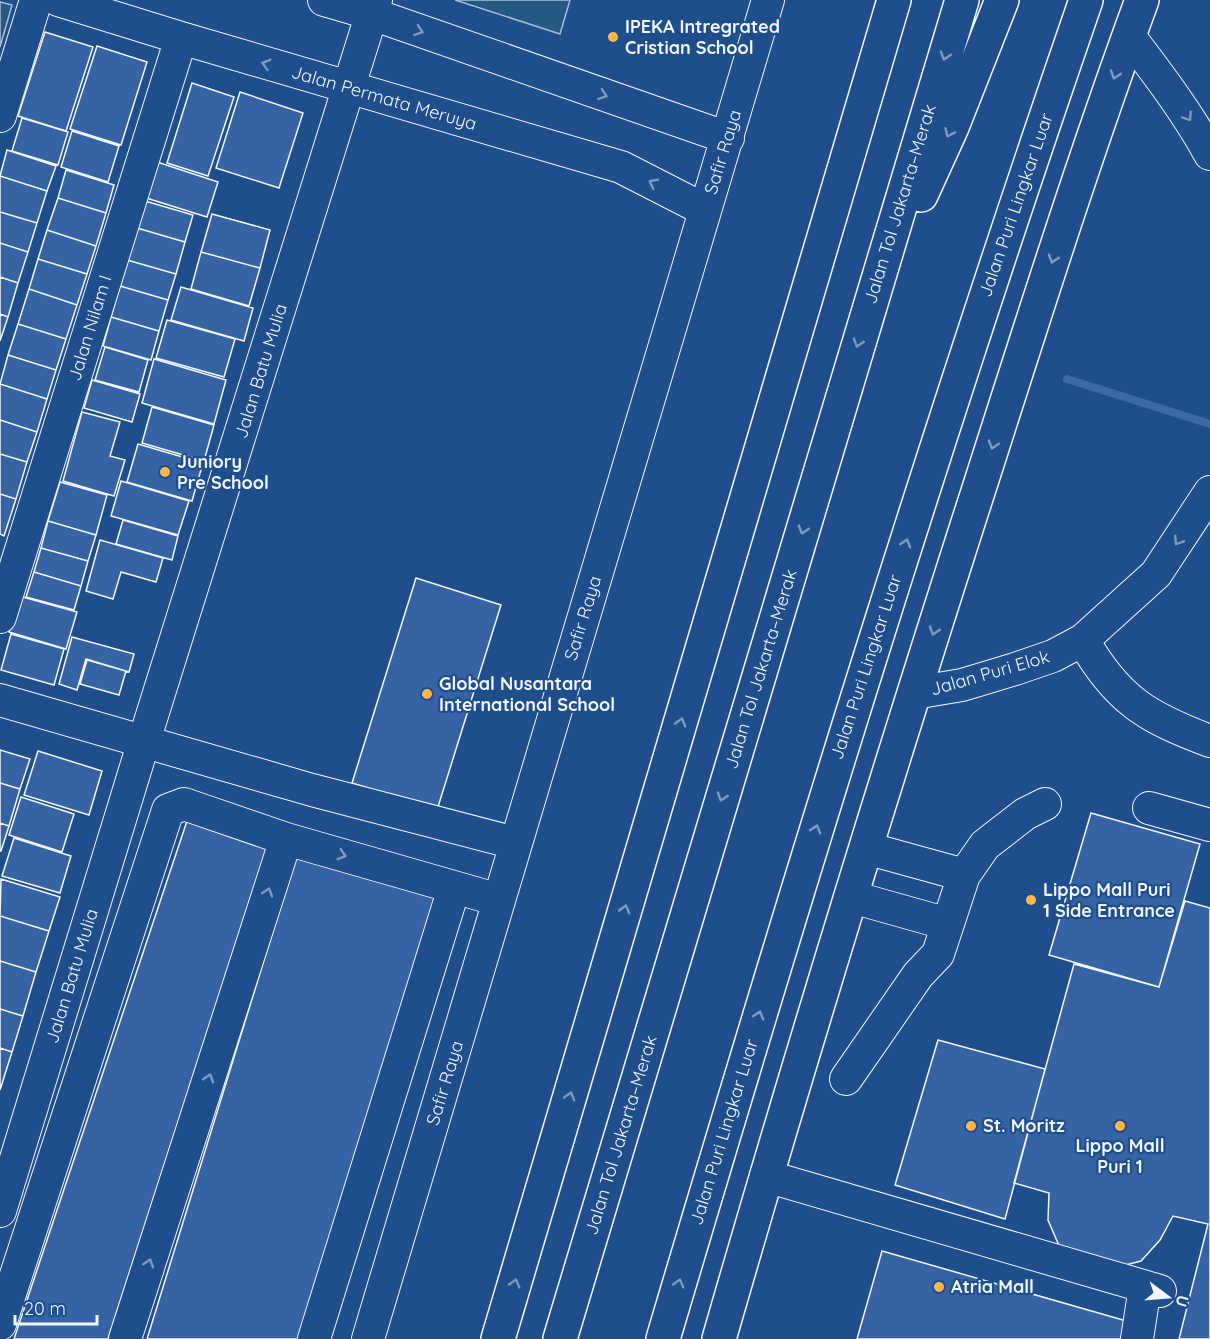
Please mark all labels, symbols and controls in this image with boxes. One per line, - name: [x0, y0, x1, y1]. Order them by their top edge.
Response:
- place label: IPEKA Intregrated Cristian School: [625, 15, 780, 59]
- one-way arrow: [413, 23, 424, 36]
- marker: IPEKA Intregrated Cristian School: [606, 30, 620, 44]
- one-way arrow: [940, 50, 952, 61]
- one-way arrow: [261, 59, 272, 71]
- street label: Jalan Permata Meruya: [289, 60, 480, 135]
- one-way arrow: [1110, 69, 1123, 80]
- one-way arrow: [597, 87, 608, 100]
- street label: Jalan Tol Jakarta–Merak: [858, 101, 941, 306]
- street label: Safir Raya: [699, 107, 746, 197]
- street label: Jalan Puri Lingkar Luar: [973, 110, 1058, 300]
- one-way arrow: [1181, 111, 1192, 122]
- one-way arrow: [945, 126, 957, 137]
- one-way arrow: [648, 179, 659, 191]
- one-way arrow: [1047, 253, 1060, 264]
- street label: Jalan Nilam I: [63, 272, 117, 384]
- street label: Jalan Batu Mulia: [229, 301, 292, 441]
- one-way arrow: [853, 337, 865, 348]
- one-way arrow: [988, 439, 1000, 450]
- place label: Juniory Pre School: [177, 450, 269, 494]
- marker: Juniory Pre School: [158, 465, 172, 479]
- one-way arrow: [798, 524, 810, 535]
- one-way arrow: [1174, 534, 1185, 545]
- one-way arrow: [898, 538, 911, 549]
- street label: Jalan Tol Jakarta–Merak: [719, 566, 802, 771]
- street label: Jalan Puri Lingkar Luar: [825, 571, 906, 762]
- street label: Safir Raya: [559, 573, 606, 663]
- one-way arrow: [929, 625, 941, 636]
- street label: Jalan Puri Elok: [928, 645, 1052, 701]
- place label: Global Nusantara International School: [439, 672, 615, 716]
- marker: Global Nusantara International School: [420, 687, 434, 701]
- one-way arrow: [674, 717, 686, 728]
- one-way arrow: [717, 791, 730, 802]
- one-way arrow: [808, 824, 821, 835]
- one-way arrow: [336, 848, 347, 860]
- place label: Lippo Mall Puri 1 Side Entrance: [1043, 878, 1175, 922]
- one-way arrow: [261, 887, 274, 898]
- marker: Lippo Mall Puri 1 Side Entrance: [1024, 893, 1038, 907]
- one-way arrow: [618, 904, 630, 915]
- street label: Jalan Batu Mulia: [40, 906, 103, 1046]
- one-way arrow: [752, 1011, 764, 1021]
- street label: Jalan Tol Jakarta–Merak: [579, 1032, 662, 1237]
- street label: Jalan Puri Lingkar Luar: [684, 1036, 763, 1228]
- street label: Safir Raya: [421, 1038, 468, 1128]
- one-way arrow: [202, 1073, 214, 1084]
- one-way arrow: [563, 1091, 575, 1102]
- place label: St. Moritz: [983, 1114, 1065, 1137]
- marker: St. Moritz: [964, 1119, 978, 1133]
- marker: Lippo Mall Puri 1: [1113, 1119, 1127, 1133]
- place label: Lippo Mall Puri 1: [1075, 1134, 1165, 1178]
- one-way arrow: [142, 1258, 154, 1269]
- north arrow: [1138, 1267, 1198, 1327]
- place label: Atria Mall: [951, 1275, 1034, 1298]
- one-way arrow: [508, 1278, 520, 1289]
- one-way arrow: [672, 1278, 684, 1289]
- marker: Atria Mall: [932, 1280, 946, 1294]
- scale bar: [15, 1288, 98, 1326]
- text: U: [1171, 1293, 1194, 1309]
- text: 20 m: [24, 1297, 66, 1320]

